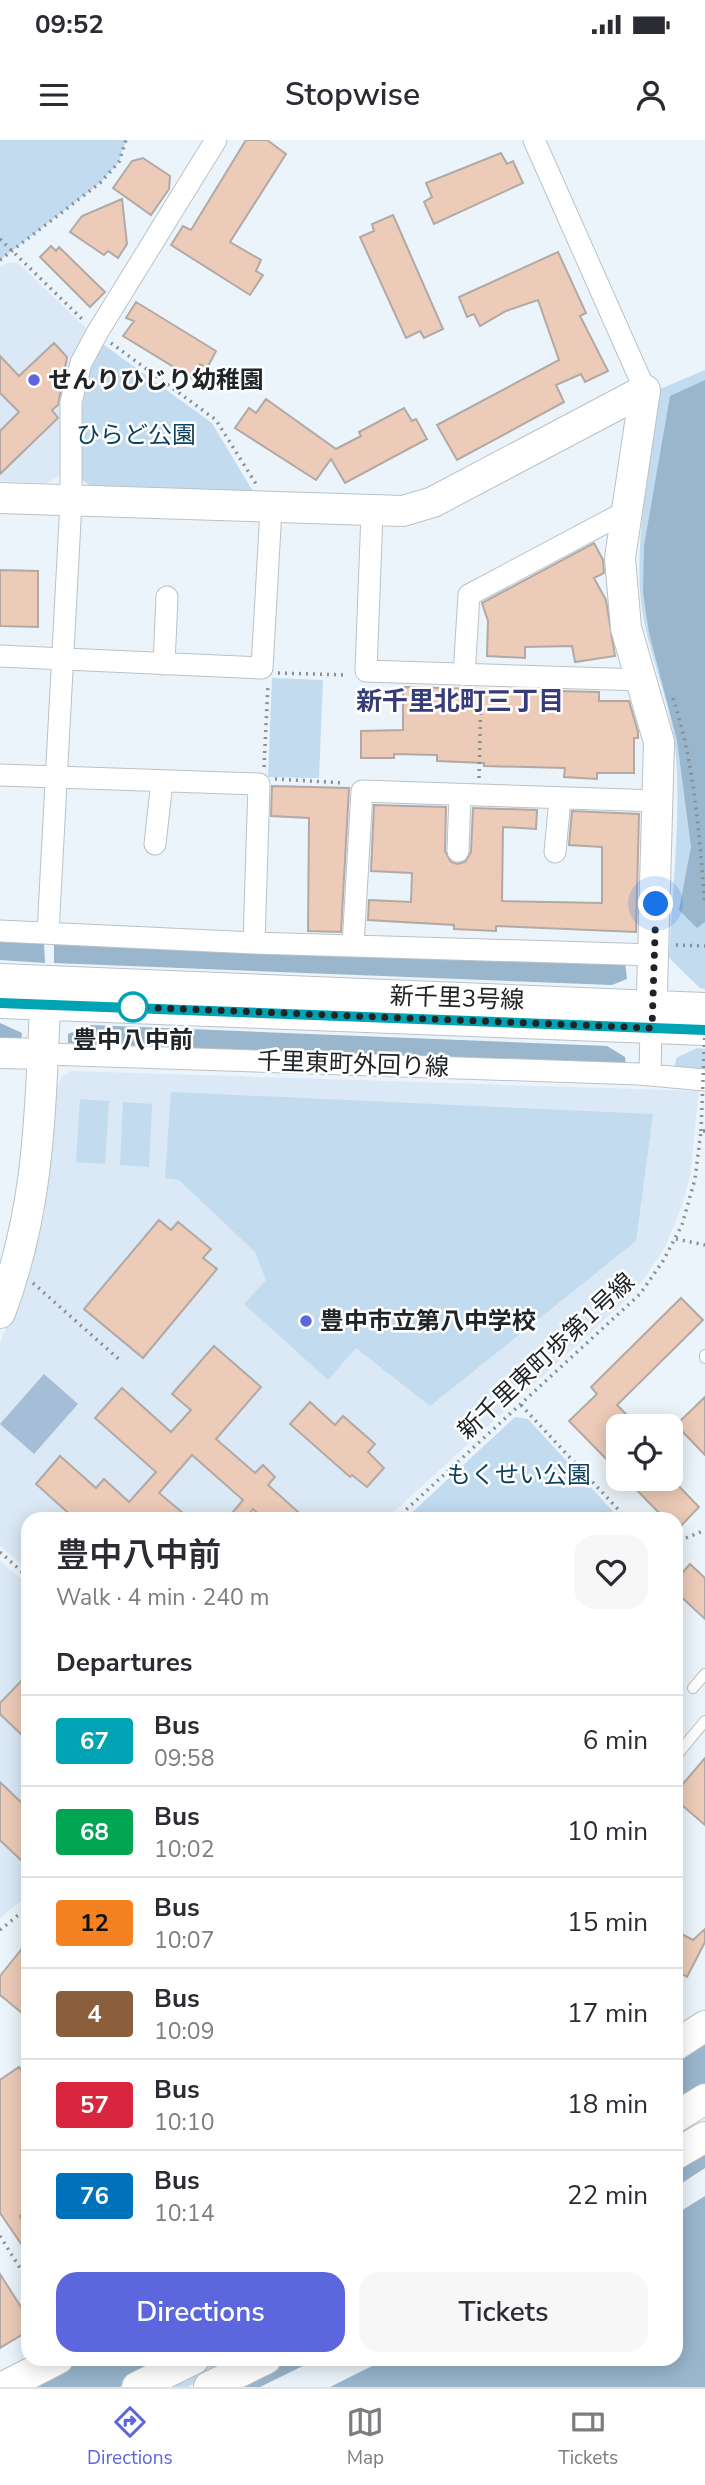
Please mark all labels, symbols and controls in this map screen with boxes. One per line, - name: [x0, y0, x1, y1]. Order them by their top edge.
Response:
- text: 09:52: [35, 7, 104, 42]
- text: Stopwise: [285, 73, 420, 116]
- icon: menu: [35, 76, 73, 114]
- icon: person: [632, 76, 670, 114]
- place label: せんりひじり幼稚園: [48, 364, 264, 396]
- marker: せんりひじり幼稚園: [26, 372, 42, 388]
- park label: ひらど公園: [76, 419, 196, 451]
- district label: 新千里北町三丁目: [356, 684, 564, 719]
- your location: [638, 886, 673, 921]
- street label: 新千里3号線: [389, 980, 525, 1016]
- marker: 豊中八中前: [118, 992, 148, 1022]
- place label: 豊中八中前: [73, 1024, 193, 1056]
- street label: 千里東町外回り線: [257, 1045, 449, 1083]
- street label: 新千里東町歩第1号線: [451, 1266, 641, 1446]
- place label: 豊中市立第八中学校: [320, 1305, 536, 1337]
- marker: 豊中市立第八中学校: [298, 1313, 314, 1329]
- map controls: [606, 1414, 683, 1491]
- button: locate: [606, 1414, 683, 1491]
- park label: もくせい公園: [447, 1459, 591, 1491]
- text: 豊中八中前: [56, 1533, 221, 1578]
- button: heart: [574, 1535, 648, 1609]
- text: Walk · 4 min · 240 m: [56, 1582, 269, 1613]
- text: Departures: [56, 1645, 192, 1680]
- text: Bus: [154, 1708, 200, 1743]
- text: 6 min: [583, 1723, 648, 1758]
- text: 67: [80, 1725, 109, 1757]
- text: 09:58: [154, 1743, 214, 1774]
- text: Bus: [154, 1799, 200, 1834]
- text: 10 min: [567, 1814, 648, 1849]
- text: 68: [80, 1816, 109, 1848]
- text: 10:02: [154, 1834, 214, 1865]
- text: Bus: [154, 1890, 200, 1925]
- text: 15 min: [567, 1905, 648, 1940]
- text: 12: [80, 1907, 109, 1939]
- text: 10:07: [154, 1925, 214, 1956]
- text: Bus: [154, 1981, 200, 2016]
- text: 17 min: [567, 1996, 648, 2031]
- text: 4: [87, 1998, 102, 2030]
- text: 10:09: [154, 2016, 214, 2047]
- text: Bus: [154, 2072, 200, 2107]
- text: 18 min: [567, 2087, 648, 2122]
- text: 57: [80, 2089, 109, 2121]
- text: 10:10: [154, 2107, 214, 2138]
- text: Bus: [154, 2163, 200, 2198]
- text: 22 min: [567, 2178, 648, 2213]
- text: 76: [80, 2180, 109, 2212]
- text: 10:14: [154, 2198, 214, 2229]
- button: Directions: [56, 2272, 345, 2352]
- button: Tickets: [359, 2272, 648, 2352]
- tab: Directions: [87, 2403, 173, 2471]
- tab: Map: [346, 2403, 384, 2471]
- tab: Tickets: [558, 2403, 618, 2471]

